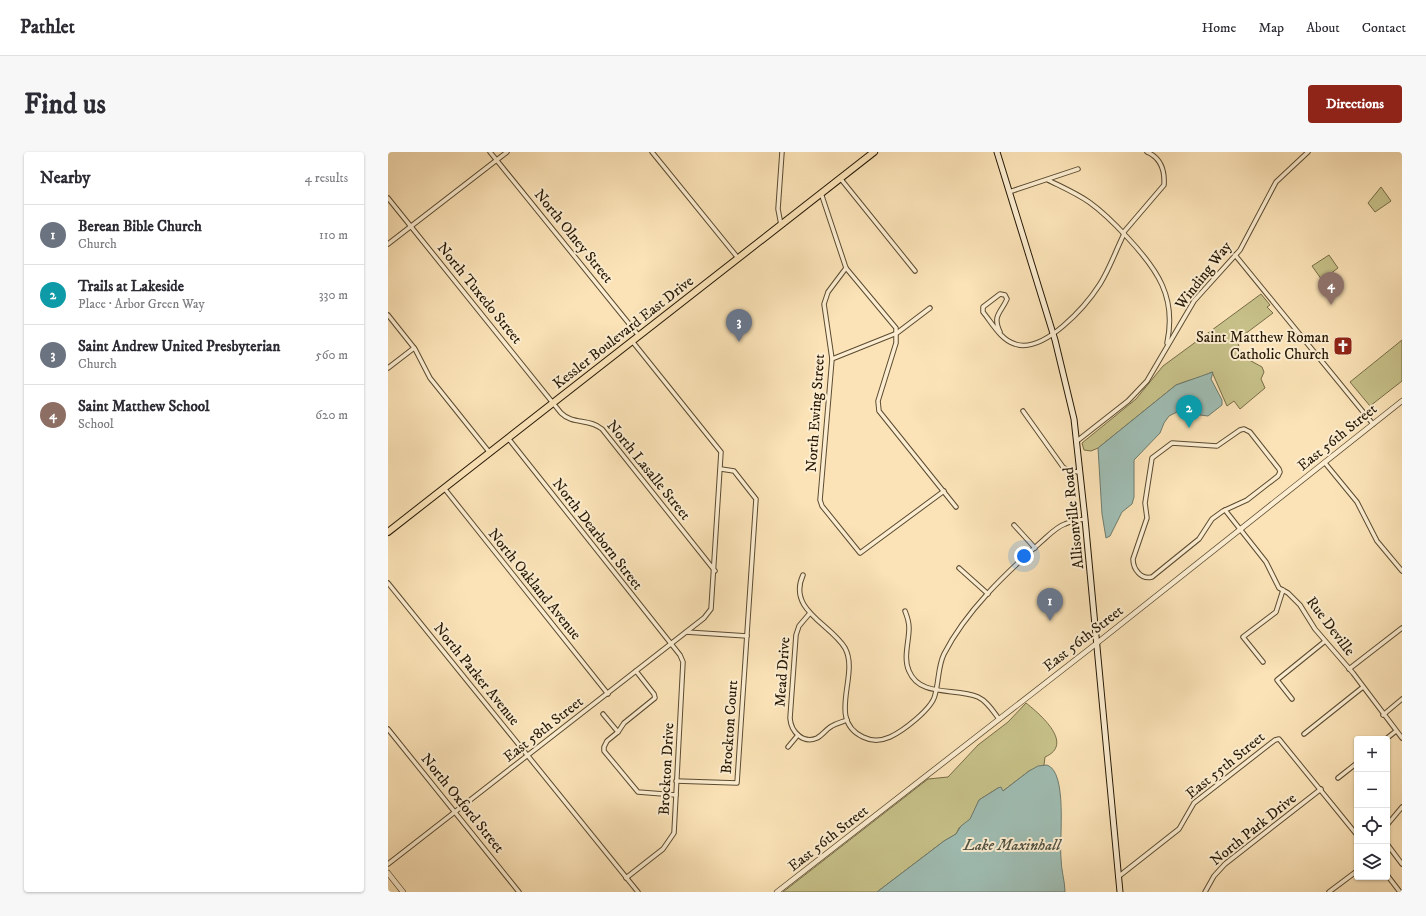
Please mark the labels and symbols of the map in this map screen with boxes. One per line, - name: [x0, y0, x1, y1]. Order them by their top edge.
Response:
- street label: North Olney Street: [530, 185, 617, 287]
- street label: Winding Way: [1170, 237, 1236, 314]
- street label: North Tuxedo Street: [433, 239, 527, 348]
- street label: Kessler Boulevard East Drive: [549, 272, 697, 393]
- pin: 4: [1318, 272, 1344, 305]
- pin: 3: [726, 309, 752, 342]
- place label: Saint Matthew Roman Catholic Church: [1196, 328, 1329, 364]
- church icon: Saint Matthew Roman Catholic Church: [1332, 335, 1354, 357]
- street label: North Ewing Street: [802, 353, 829, 473]
- pin: 2: [1176, 395, 1202, 428]
- street label: East 56th Street: [1294, 399, 1381, 475]
- street label: North Lasalle Street: [602, 416, 695, 524]
- street label: Allisonville Road: [1059, 466, 1088, 570]
- street label: North Dearborn Street: [548, 475, 647, 594]
- street label: North Oakland Avenue: [484, 525, 585, 644]
- your location: [1014, 546, 1034, 566]
- pin: 1: [1037, 588, 1063, 621]
- street label: Rue Deville: [1302, 593, 1359, 660]
- street label: East 56th Street: [1039, 601, 1127, 676]
- street label: North Parker Avenue: [429, 619, 524, 730]
- street label: Mead Drive: [771, 636, 794, 708]
- street label: Brockton Court: [717, 679, 742, 775]
- street label: East 58th Street: [500, 692, 587, 767]
- street label: Brockton Drive: [655, 722, 678, 816]
- street label: East 55th Street: [1182, 728, 1269, 803]
- street label: North Oxford Street: [417, 750, 509, 857]
- street label: North Park Drive: [1206, 789, 1300, 870]
- street label: East 56th Street: [784, 801, 872, 876]
- water label: Lake Maxinhall: [962, 835, 1062, 855]

